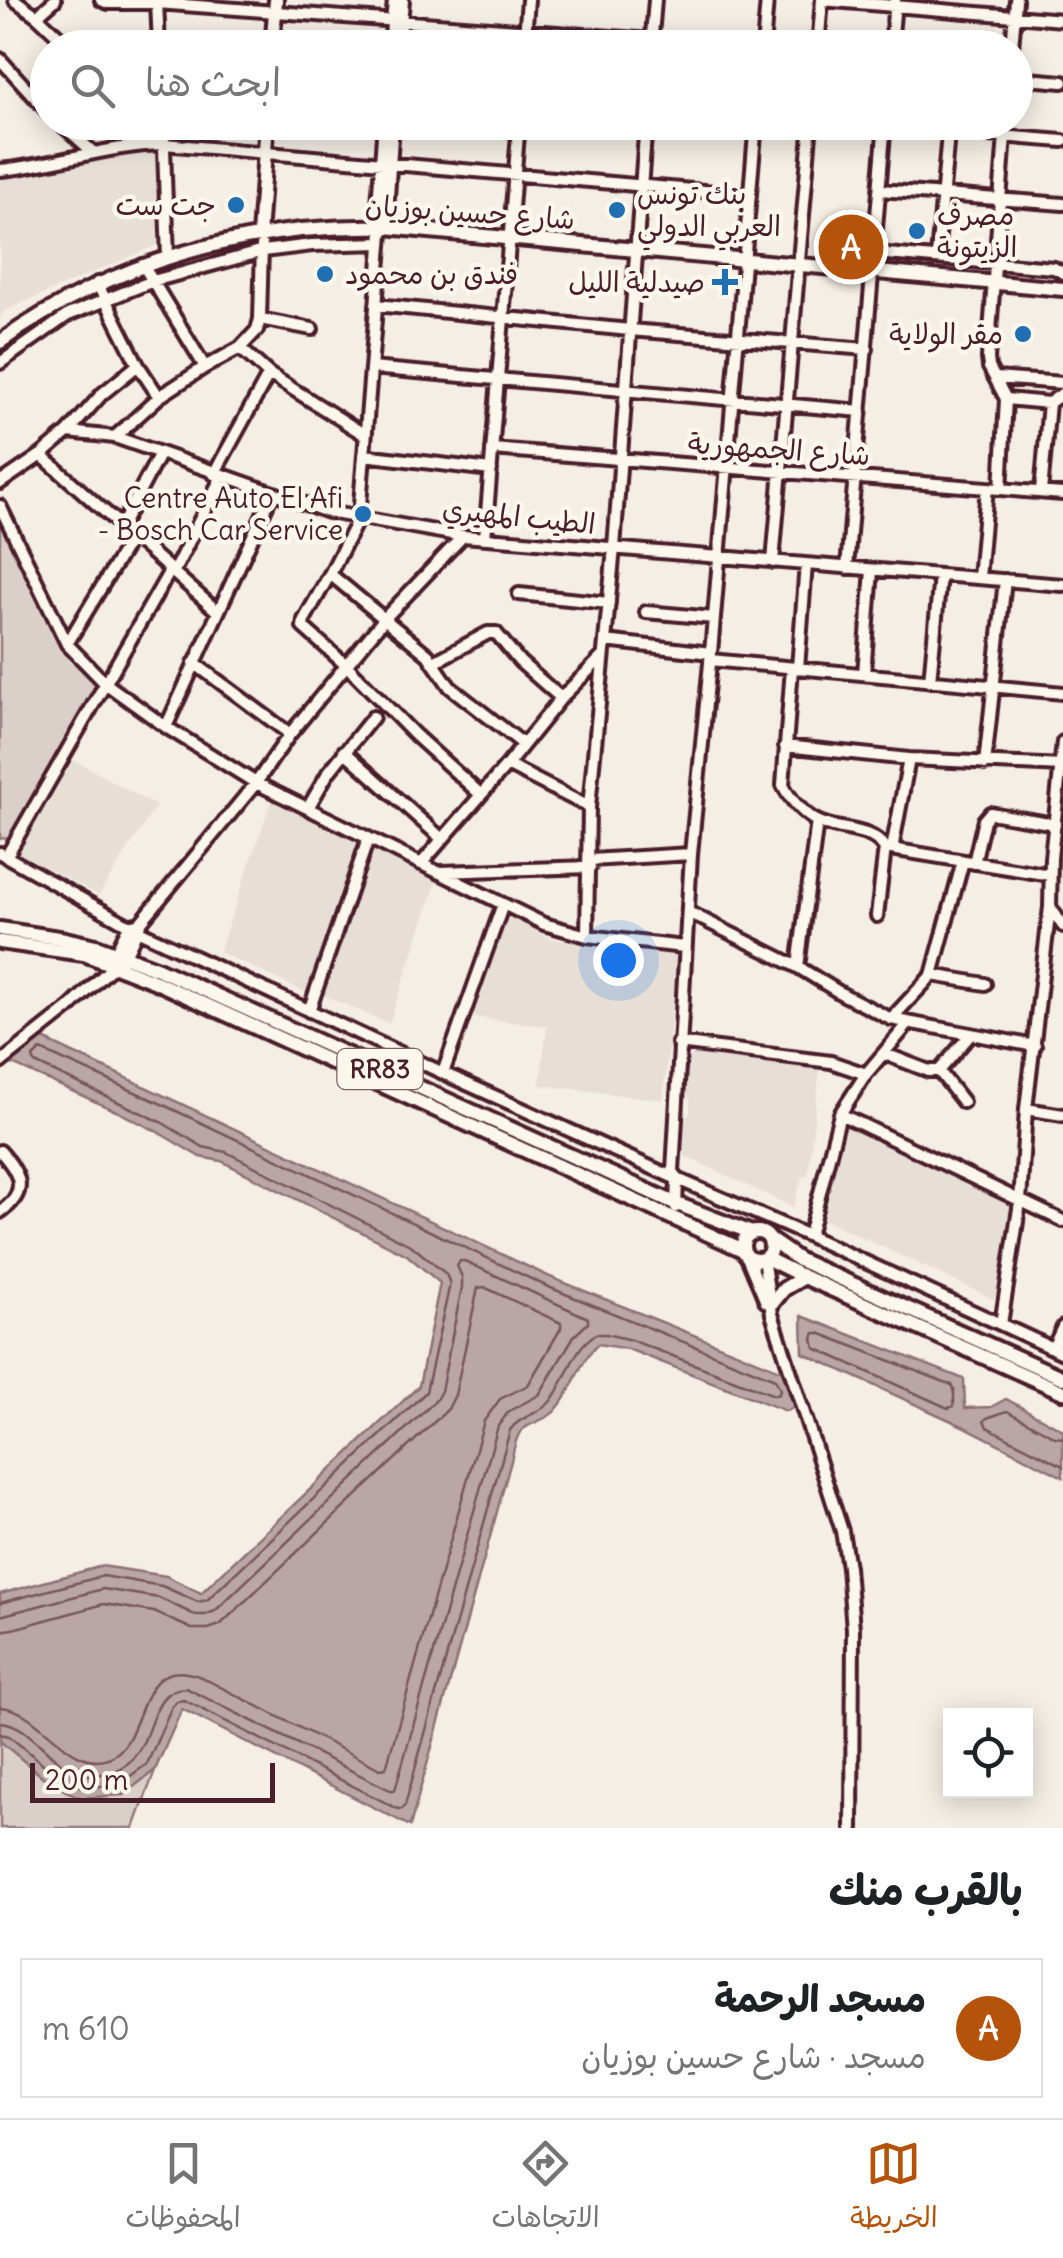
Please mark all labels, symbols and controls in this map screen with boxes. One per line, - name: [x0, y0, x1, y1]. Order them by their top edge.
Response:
- search box: [30, 30, 1033, 140]
- icon: search: [65, 58, 120, 113]
- text: ابحث هنا: [145, 59, 281, 106]
- place label: بنك تونس العربي الدولي: [637, 176, 781, 251]
- place label: جت ست: [116, 187, 216, 223]
- street label: شارع حسين بوزيان: [364, 187, 576, 239]
- marker: جت ست: [225, 194, 247, 216]
- place label: مصرف الزيتونة: [937, 197, 1017, 266]
- marker: بنك تونس العربي الدولي: [606, 199, 628, 221]
- pin: A: [818, 210, 884, 284]
- marker: مصرف الزيتونة: [906, 220, 928, 242]
- place label: فندق بن محمود: [345, 256, 518, 292]
- marker: فندق بن محمود: [314, 263, 336, 285]
- place label: صيدلية الليل: [568, 264, 705, 300]
- marker: صيدلية الليل: [714, 271, 736, 293]
- place label: مقر الولاية: [889, 316, 1003, 353]
- marker: مقر الولاية: [1012, 323, 1034, 345]
- street label: شارع الجمهورية: [687, 425, 871, 475]
- place label: Centre Auto El Afi - Bosch Car Service: [97, 480, 343, 548]
- street label: الطيب المهيري: [440, 490, 597, 545]
- marker: Centre Auto El Afi - Bosch Car Service: [352, 503, 374, 525]
- your location: [593, 935, 644, 986]
- road number: RR83: [338, 1049, 422, 1089]
- map controls: [943, 1708, 1033, 1798]
- button: locate: [943, 1708, 1033, 1798]
- scale bar: [30, 1758, 275, 1802]
- text: 200 m: [45, 1762, 128, 1798]
- text: بالقرب منك: [829, 1864, 1023, 1916]
- text: مسجد الرحمة: [714, 1975, 926, 2022]
- text: 610 m: [42, 2008, 130, 2049]
- text: A: [978, 2008, 999, 2049]
- text: مسجد · شارع حسين بوزيان: [581, 2036, 926, 2077]
- tab: المحفوظات: [125, 2136, 241, 2242]
- tab: الاتجاهات: [491, 2136, 600, 2242]
- tab: الخريطة: [850, 2136, 938, 2242]

